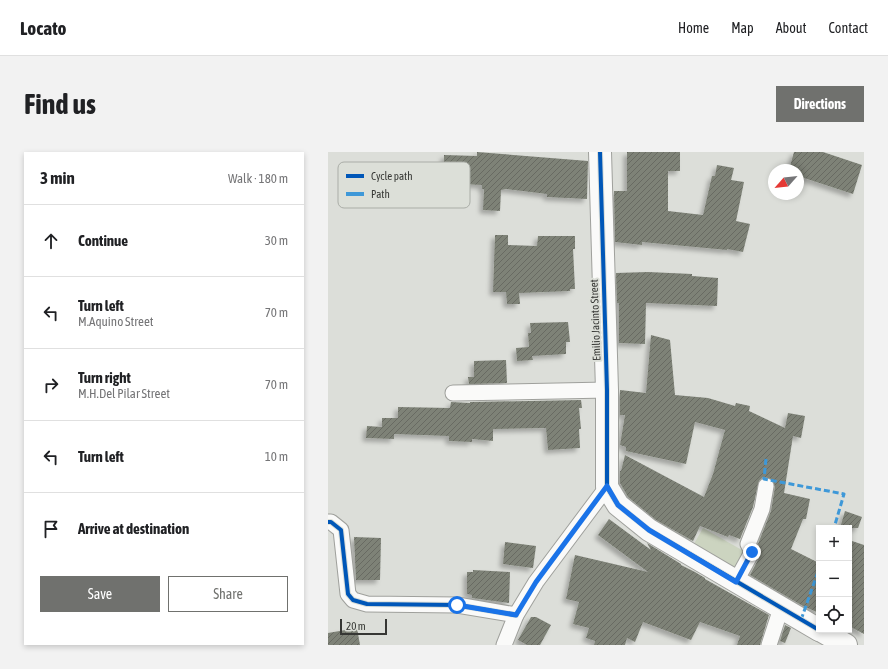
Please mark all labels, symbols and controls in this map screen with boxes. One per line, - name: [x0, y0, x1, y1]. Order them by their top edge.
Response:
- text: Locato: [20, 17, 66, 39]
- text: Home: [678, 20, 709, 36]
- text: Map: [731, 20, 754, 36]
- text: About: [776, 20, 807, 36]
- text: Contact: [829, 20, 868, 36]
- button: Directions: [776, 86, 864, 122]
- text: Find us: [24, 88, 96, 120]
- legend: [338, 162, 470, 208]
- north arrow: [768, 164, 804, 200]
- text: 3 min: [40, 168, 75, 188]
- text: Cycle path: [371, 170, 413, 182]
- text: Walk · 180 m: [228, 171, 288, 186]
- text: Path: [371, 188, 390, 200]
- icon: ahead: [40, 230, 62, 252]
- text: Continue: [78, 232, 128, 249]
- text: 30 m: [265, 233, 288, 248]
- street label: Emilio Jacinto Street: [588, 279, 602, 361]
- text: Turn left: [78, 297, 124, 314]
- icon: left: [40, 302, 62, 324]
- text: 70 m: [265, 305, 288, 320]
- text: M.Aquino Street: [78, 314, 154, 329]
- text: Turn right: [78, 369, 131, 386]
- icon: right: [40, 374, 62, 396]
- text: 70 m: [265, 377, 288, 392]
- text: M.H.Del Pilar Street: [78, 386, 170, 401]
- icon: left: [40, 446, 62, 468]
- text: Turn left: [78, 448, 124, 465]
- text: 10 m: [265, 449, 288, 464]
- icon: arrive: [40, 518, 62, 540]
- text: Arrive at destination: [78, 520, 189, 537]
- map controls: [816, 525, 852, 633]
- button: +: [816, 525, 852, 561]
- route end: [743, 543, 761, 561]
- button: −: [816, 561, 852, 597]
- button: Save: [40, 576, 160, 612]
- button: Share: [168, 576, 288, 612]
- route start: [448, 596, 466, 614]
- button: locate: [816, 597, 852, 633]
- scale bar: [340, 617, 387, 636]
- text: 20 m: [346, 620, 366, 632]

